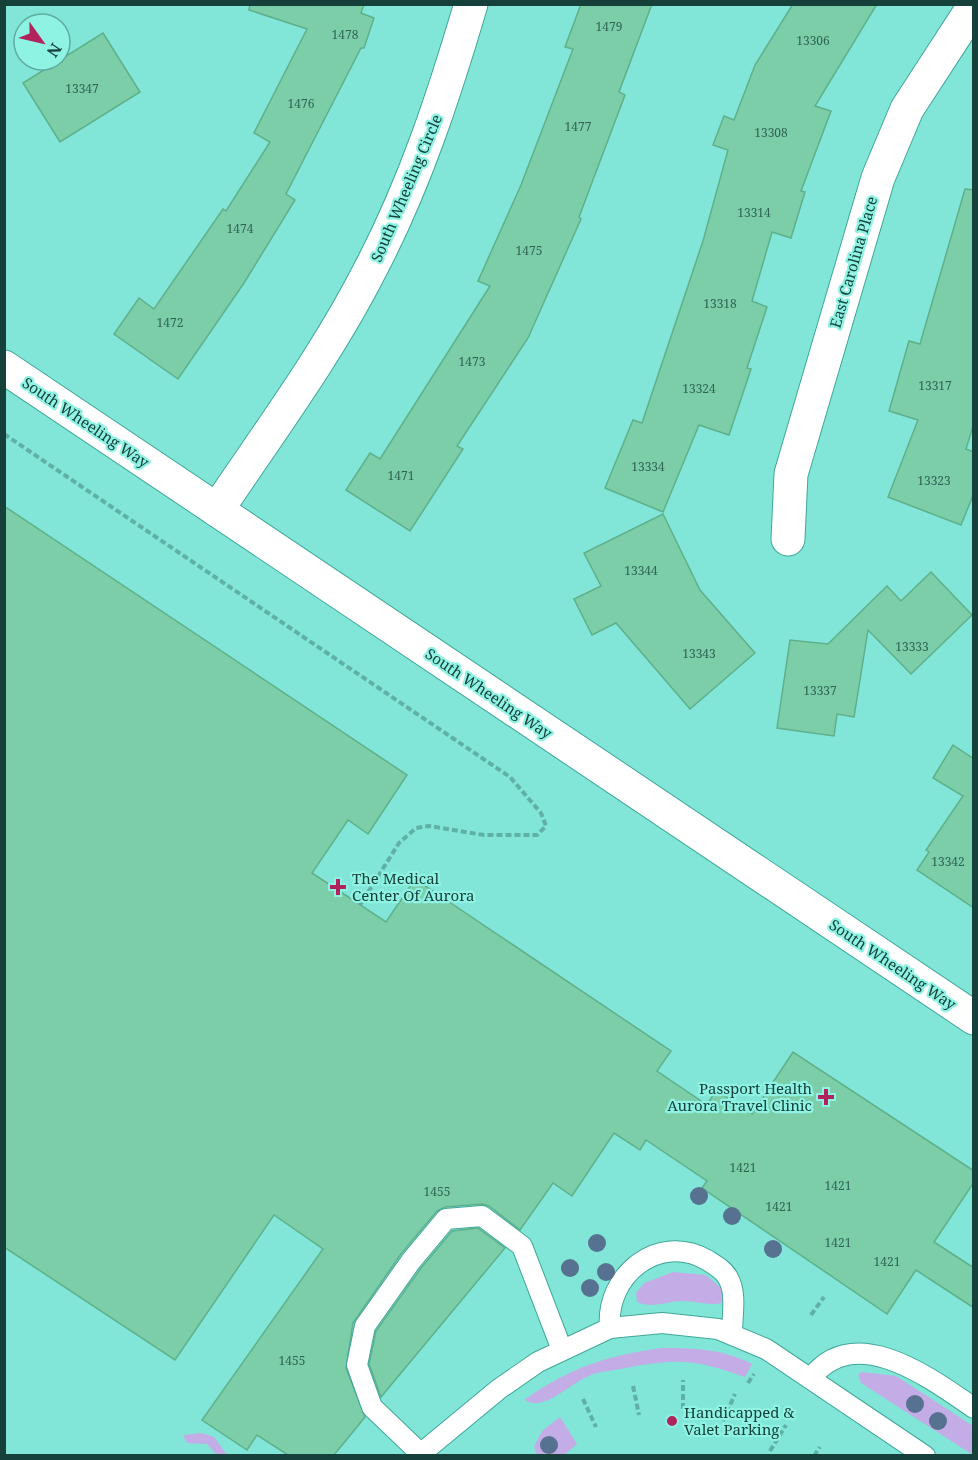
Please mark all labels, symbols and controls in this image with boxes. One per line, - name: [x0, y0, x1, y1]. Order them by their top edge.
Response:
- north arrow: [12, 12, 72, 72]
- house number: 1479: [596, 18, 622, 35]
- house number: 1478: [332, 26, 359, 43]
- house number: 13306: [796, 32, 830, 49]
- text: N: [42, 39, 67, 62]
- house number: 13347: [65, 80, 99, 97]
- house number: 1476: [288, 95, 315, 112]
- street label: South Wheeling Circle: [366, 111, 446, 265]
- house number: 1477: [565, 118, 592, 135]
- house number: 13308: [754, 124, 788, 141]
- street label: East Carolina Place: [825, 194, 881, 330]
- house number: 13314: [737, 204, 771, 221]
- house number: 1474: [227, 220, 254, 237]
- house number: 1475: [516, 242, 542, 259]
- house number: 13318: [703, 295, 737, 312]
- house number: 1472: [157, 314, 183, 331]
- house number: 1473: [459, 353, 486, 370]
- street label: South Wheeling Way: [19, 372, 154, 472]
- house number: 13317: [918, 377, 952, 394]
- house number: 13324: [682, 380, 716, 397]
- house number: 13334: [631, 458, 665, 475]
- house number: 1471: [388, 467, 414, 484]
- house number: 13323: [917, 472, 951, 489]
- house number: 13344: [624, 562, 658, 579]
- house number: 13333: [895, 638, 929, 655]
- street label: South Wheeling Way: [422, 643, 557, 743]
- house number: 13343: [682, 645, 716, 662]
- house number: 13337: [803, 682, 837, 699]
- house number: 13342: [931, 853, 965, 870]
- place label: The Medical Center Of Aurora: [352, 868, 474, 905]
- marker: The Medical Center Of Aurora: [329, 878, 347, 896]
- street label: South Wheeling Way: [826, 914, 961, 1014]
- place label: Passport Health Aurora Travel Clinic: [667, 1078, 812, 1115]
- marker: Passport Health Aurora Travel Clinic: [817, 1088, 835, 1106]
- house number: 1421: [730, 1159, 756, 1176]
- house number: 1421: [825, 1177, 851, 1194]
- house number: 1455: [424, 1183, 450, 1200]
- house number: 1421: [766, 1198, 792, 1215]
- house number: 1421: [825, 1234, 851, 1251]
- house number: 1421: [874, 1253, 900, 1270]
- house number: 1455: [279, 1352, 305, 1369]
- place label: Handicapped & Valet Parking: [684, 1402, 795, 1439]
- marker: Handicapped & Valet Parking: [665, 1414, 679, 1428]

